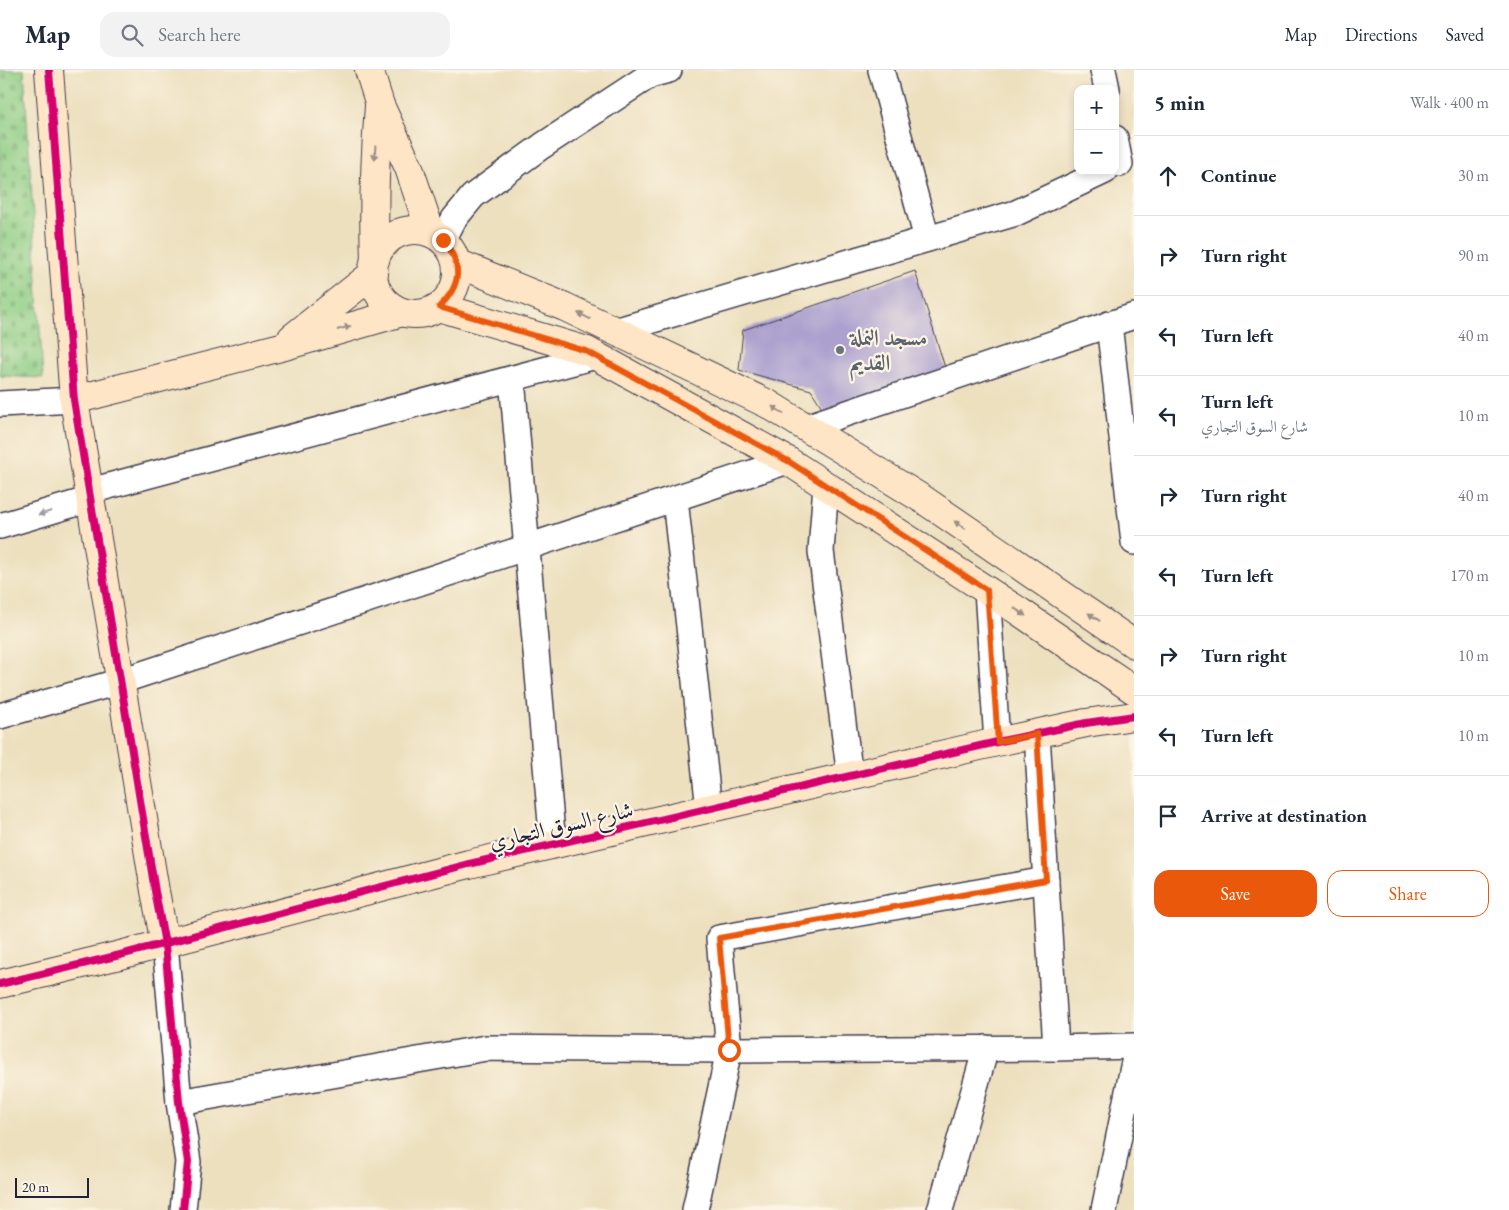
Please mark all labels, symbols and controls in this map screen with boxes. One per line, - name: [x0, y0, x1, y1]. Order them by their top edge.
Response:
- search box: [100, 12, 450, 57]
- text: Map: [25, 19, 70, 50]
- icon: search: [118, 21, 146, 49]
- text: Search here: [158, 22, 241, 47]
- text: Map: [1285, 23, 1317, 46]
- text: Directions: [1345, 23, 1417, 46]
- text: Saved: [1445, 23, 1484, 46]
- map controls: [1074, 85, 1119, 175]
- button: +: [1074, 85, 1119, 130]
- text: 5 min: [1154, 89, 1205, 116]
- text: Walk · 400 m: [1410, 92, 1489, 113]
- button: −: [1074, 130, 1119, 175]
- one-way arrow: [371, 145, 379, 161]
- icon: ahead: [1154, 162, 1182, 190]
- text: Continue: [1201, 163, 1276, 188]
- text: 30 m: [1458, 165, 1489, 186]
- route end: [432, 229, 455, 252]
- icon: right: [1154, 242, 1182, 270]
- text: Turn right: [1201, 243, 1287, 268]
- text: 90 m: [1458, 245, 1489, 266]
- one-way arrow: [577, 312, 592, 320]
- icon: left: [1154, 322, 1182, 350]
- place label: مسجد النملة القديم: [848, 323, 927, 382]
- text: Turn left: [1201, 323, 1273, 348]
- one-way arrow: [337, 324, 352, 332]
- text: 40 m: [1458, 325, 1489, 346]
- marker: مسجد النملة القديم: [834, 344, 846, 356]
- text: Turn left: [1201, 389, 1273, 414]
- icon: left: [1154, 402, 1182, 430]
- text: 10 m: [1458, 405, 1489, 426]
- one-way arrow: [771, 406, 784, 415]
- text: شارع السوق التجاري: [1201, 416, 1308, 437]
- icon: right: [1154, 482, 1182, 510]
- text: Turn right: [1201, 483, 1287, 508]
- text: 40 m: [1458, 485, 1489, 506]
- one-way arrow: [38, 509, 53, 517]
- one-way arrow: [953, 520, 966, 530]
- icon: left: [1154, 562, 1182, 590]
- text: Turn left: [1201, 563, 1273, 588]
- text: 170 m: [1450, 565, 1489, 586]
- one-way arrow: [1014, 607, 1027, 617]
- one-way arrow: [1087, 612, 1101, 621]
- icon: right: [1154, 642, 1182, 670]
- text: Turn right: [1201, 643, 1287, 668]
- text: 10 m: [1458, 645, 1489, 666]
- icon: left: [1154, 722, 1182, 750]
- text: Turn left: [1201, 723, 1273, 748]
- text: 10 m: [1458, 725, 1489, 746]
- street label: شارع السوق التجاري: [486, 795, 637, 860]
- icon: arrive: [1154, 802, 1182, 830]
- text: Arrive at destination: [1201, 803, 1367, 828]
- button: Save: [1154, 870, 1317, 917]
- button: Share: [1327, 870, 1489, 917]
- route start: [718, 1039, 741, 1062]
- scale bar: [15, 1175, 89, 1198]
- text: 20 m: [22, 1178, 49, 1196]

